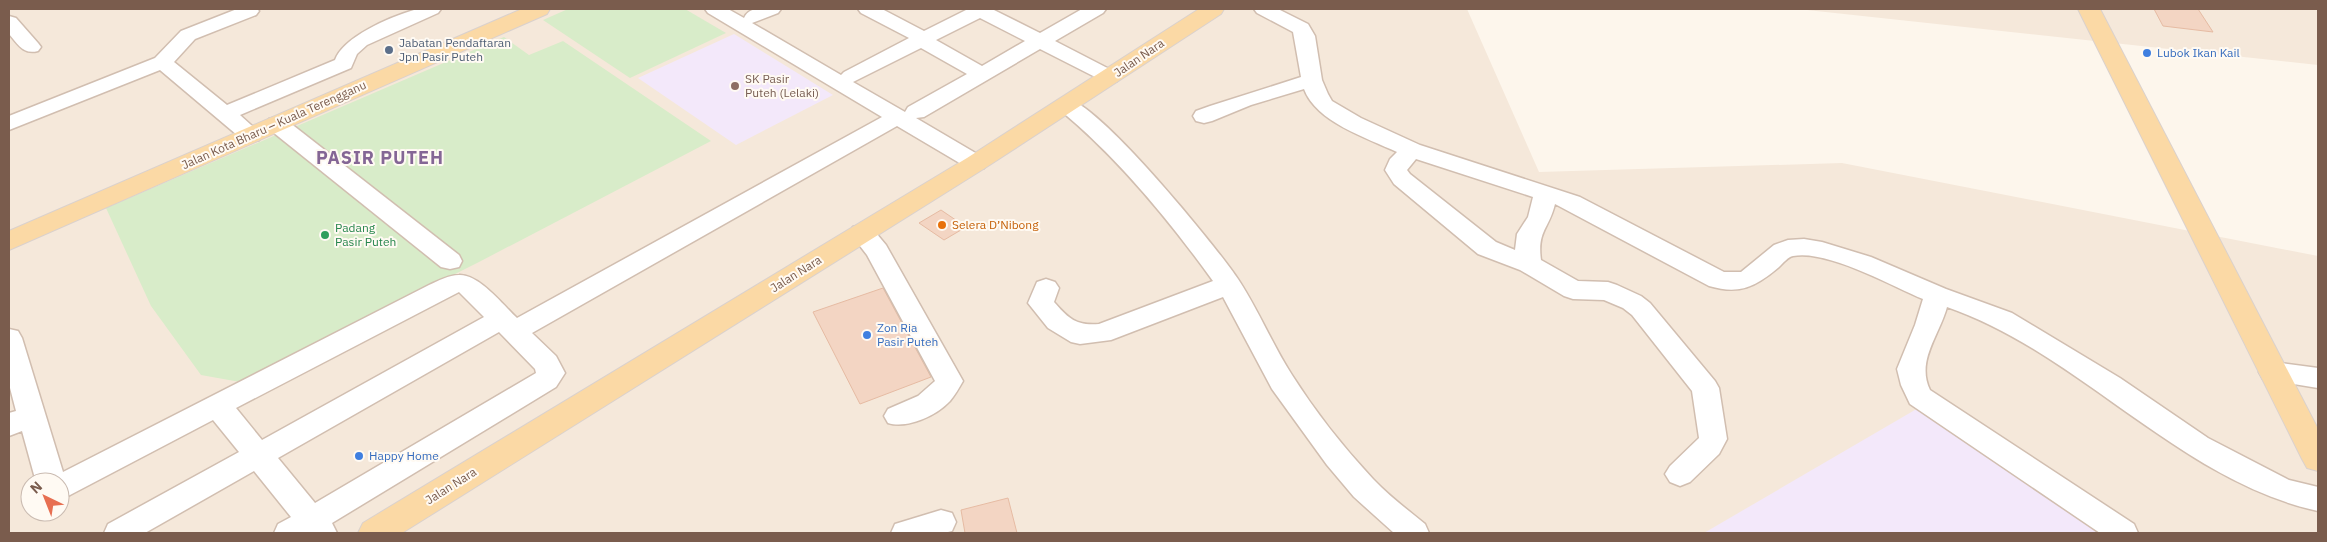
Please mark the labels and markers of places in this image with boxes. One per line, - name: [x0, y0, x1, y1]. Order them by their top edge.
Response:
- place label: Jabatan Pendaftaran Jpn Pasir Puteh: [399, 35, 511, 64]
- marker: Jabatan Pendaftaran Jpn Pasir Puteh: [383, 44, 395, 56]
- place label: Lubok Ikan Kail: [2157, 45, 2240, 60]
- marker: Lubok Ikan Kail: [2141, 47, 2153, 59]
- place label: SK Pasir Puteh (Lelaki): [745, 71, 819, 100]
- marker: SK Pasir Puteh (Lelaki): [729, 80, 741, 92]
- place label: Selera D’Nibong: [952, 217, 1039, 232]
- marker: Selera D’Nibong: [936, 219, 948, 231]
- place label: Padang Pasir Puteh: [335, 220, 396, 249]
- marker: Padang Pasir Puteh: [319, 229, 331, 241]
- place label: Zon Ria Pasir Puteh: [877, 320, 938, 349]
- marker: Zon Ria Pasir Puteh: [861, 329, 873, 341]
- place label: Happy Home: [369, 448, 439, 463]
- marker: Happy Home: [353, 450, 365, 462]

